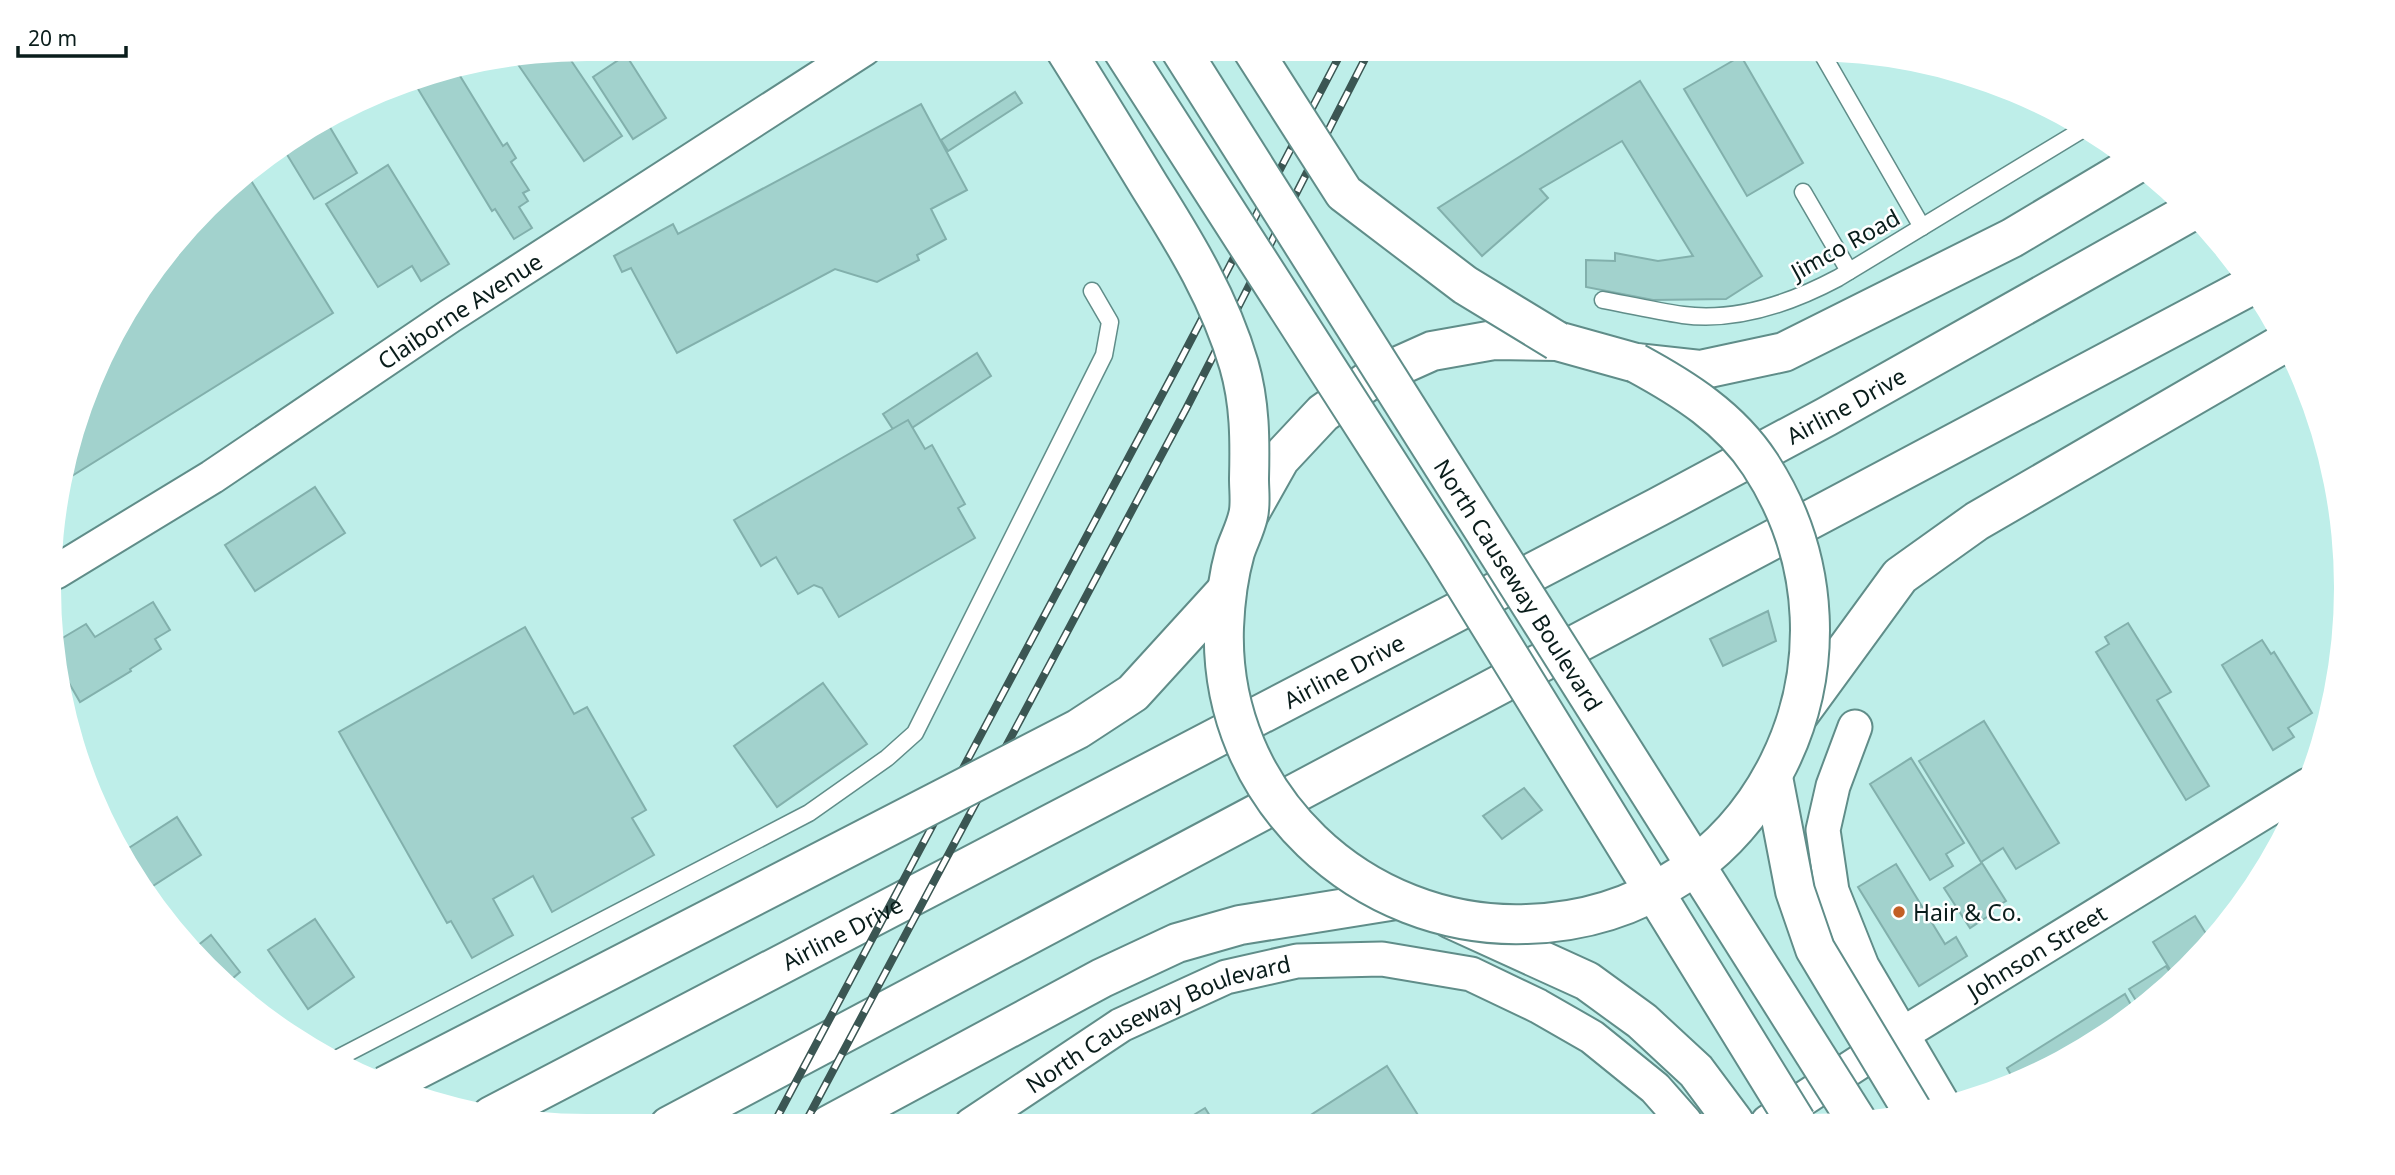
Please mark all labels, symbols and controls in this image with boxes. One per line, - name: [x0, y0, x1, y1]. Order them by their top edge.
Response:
- scale bar: [18, 14, 126, 58]
- text: 20 m: [28, 24, 77, 52]
- street label: Jimco Road: [1783, 201, 1905, 288]
- street label: Claiborne Avenue: [371, 245, 548, 377]
- street label: Airline Drive: [1781, 359, 1912, 451]
- street label: North Causeway Boulevard: [1427, 453, 1610, 717]
- street label: Airline Drive: [1278, 626, 1410, 716]
- street label: Airline Drive: [776, 888, 908, 978]
- place label: Hair & Co.: [1913, 896, 2022, 928]
- street label: Johnson Street: [1959, 897, 2112, 1008]
- marker: Hair & Co.: [1891, 904, 1907, 920]
- street label: North Causeway Boulevard: [1019, 947, 1294, 1100]

